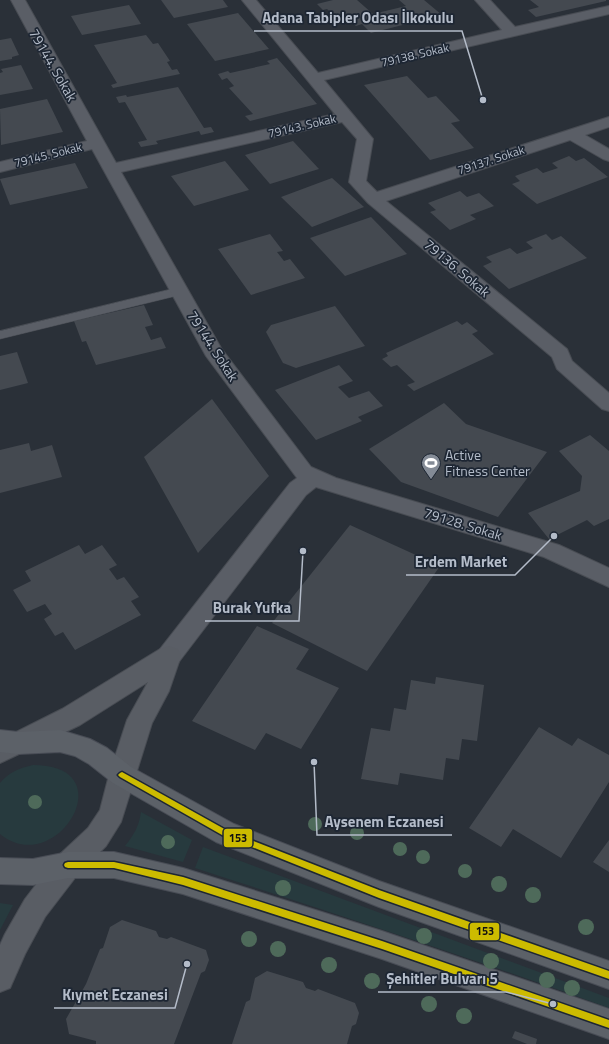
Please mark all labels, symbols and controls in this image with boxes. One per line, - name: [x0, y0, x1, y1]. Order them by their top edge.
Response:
- callout: Adana Tabipler Odası İlkokulu: [254, 4, 462, 31]
- text: Adana Tabipler Odası İlkokulu: [262, 6, 454, 29]
- street label: 79144. Sokak: [24, 25, 83, 105]
- street label: 79138. Sokak: [379, 37, 451, 72]
- street label: 79143. Sokak: [266, 108, 338, 143]
- street label: 79145. Sokak: [12, 137, 84, 172]
- street label: 79137. Sokak: [455, 140, 527, 179]
- street label: 79136. Sokak: [420, 234, 495, 302]
- street label: 79144. Sokak: [183, 306, 244, 386]
- place label: Active Fitness Center: [445, 444, 530, 481]
- sports icon: Active Fitness Center: [420, 452, 442, 480]
- street label: 79128. Sokak: [422, 502, 505, 545]
- callout: Erdem Market: [406, 548, 515, 575]
- text: Erdem Market: [415, 550, 508, 573]
- callout: Burak Yufka: [205, 594, 299, 621]
- text: Burak Yufka: [213, 596, 291, 619]
- callout: Aysenem Eczanesi: [317, 808, 452, 835]
- text: Aysenem Eczanesi: [324, 810, 444, 833]
- line badge: 153: [223, 828, 253, 848]
- text: 153: [229, 830, 247, 846]
- line badge: 153: [469, 922, 500, 941]
- text: 153: [476, 923, 494, 939]
- callout: Şehitler Bulvarı 5: [378, 965, 506, 992]
- text: Şehitler Bulvarı 5: [386, 967, 498, 990]
- callout: Kıymet Eczanesi: [54, 981, 175, 1008]
- text: Kıymet Eczanesi: [62, 983, 168, 1006]

